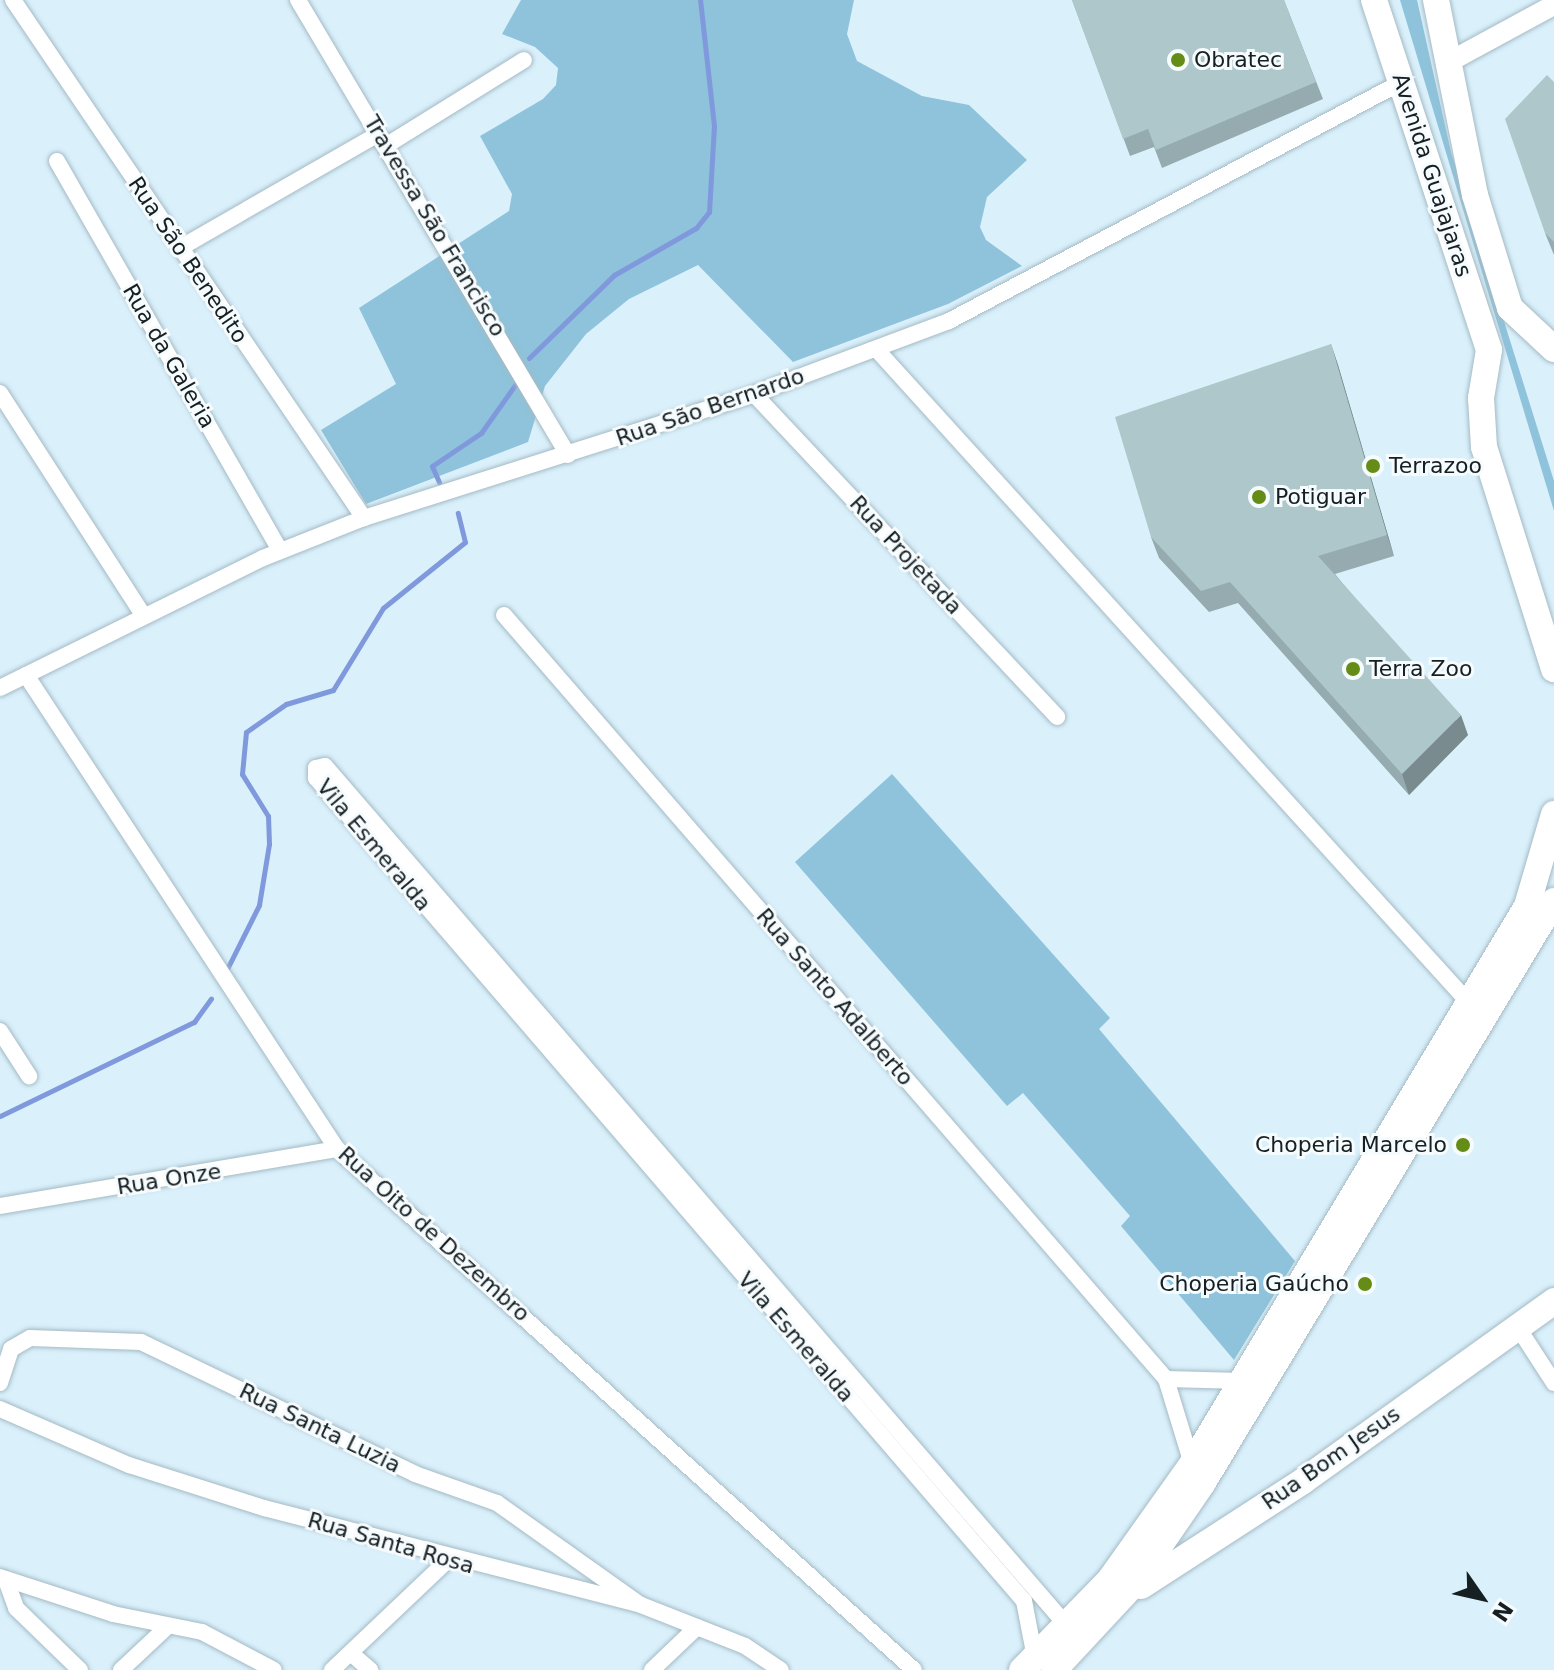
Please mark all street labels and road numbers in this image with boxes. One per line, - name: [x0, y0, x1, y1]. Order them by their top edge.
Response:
- street label: Avenida Guajajaras: [1387, 70, 1477, 280]
- street label: Travessa São Francisco: [358, 111, 512, 341]
- street label: Rua São Benedito: [123, 172, 253, 348]
- street label: Rua da Galeria: [117, 279, 221, 433]
- street label: Rua São Bernardo: [612, 362, 808, 452]
- street label: Rua Projetada: [844, 490, 968, 620]
- street label: Vila Esmeralda: [311, 774, 437, 916]
- street label: Rua Santo Adalberto: [751, 903, 919, 1091]
- street label: Rua Oito de Dezembro: [333, 1141, 535, 1327]
- street label: Rua Onze: [115, 1158, 223, 1200]
- street label: Vila Esmeralda: [732, 1267, 860, 1407]
- street label: Rua Santa Luzia: [235, 1378, 405, 1478]
- street label: Rua Bom Jesus: [1257, 1401, 1405, 1515]
- street label: Rua Santa Rosa: [305, 1507, 477, 1579]

